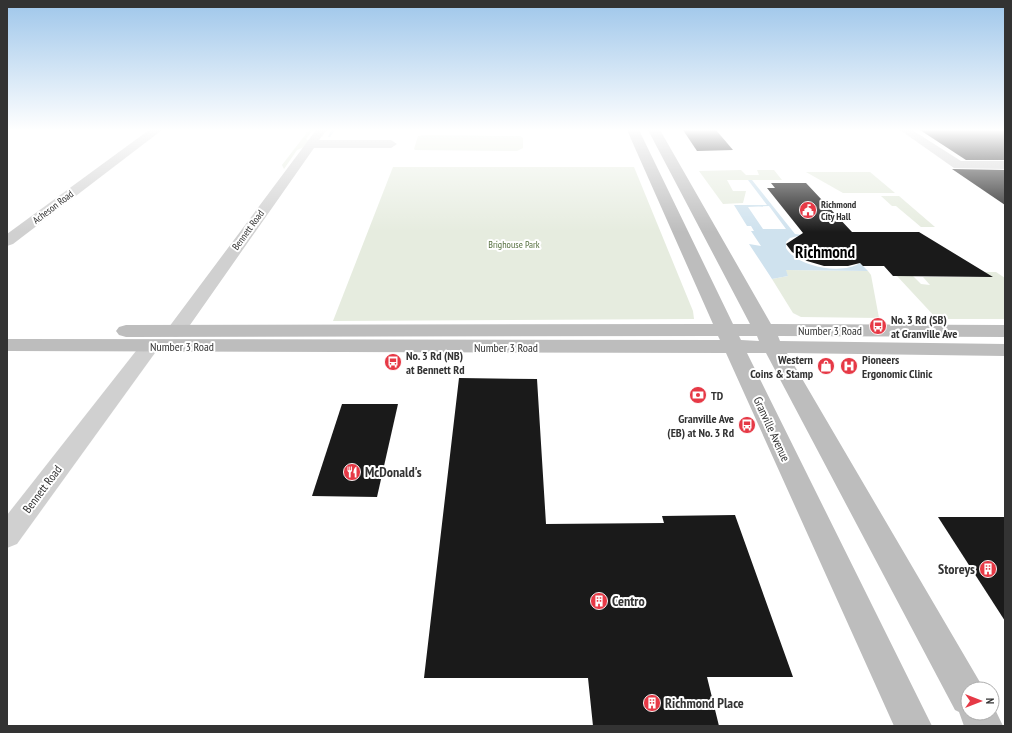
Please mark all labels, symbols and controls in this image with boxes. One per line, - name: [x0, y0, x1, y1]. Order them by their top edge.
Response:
- street label: Acheson Road: [30, 187, 76, 227]
- place label: Richmond City Hall: [821, 198, 857, 223]
- public building icon: Richmond City Hall: [798, 200, 818, 220]
- street label: Bennett Road: [229, 207, 267, 253]
- park label: Brighouse Park: [488, 238, 540, 251]
- district label: Richmond: [795, 241, 855, 263]
- place label: No. 3 Rd (SB) at Granville Ave: [891, 312, 957, 341]
- bus stop icon: No. 3 Rd (SB) at Granville Ave: [868, 316, 888, 336]
- street label: Number 3 Road: [798, 323, 862, 338]
- street label: Number 3 Road: [150, 339, 214, 354]
- street label: Number 3 Road: [474, 340, 538, 355]
- place label: No. 3 Rd (NB) at Bennett Rd: [406, 348, 465, 377]
- bus stop icon: No. 3 Rd (NB) at Bennett Rd: [383, 352, 403, 372]
- place label: Western Coins & Stamp: [750, 352, 814, 381]
- place label: Pioneers Ergonomic Clinic: [862, 352, 933, 381]
- shop icon: Western Coins & Stamp: [816, 356, 836, 376]
- hospital icon: Pioneers Ergonomic Clinic: [839, 356, 859, 376]
- bank icon: TD: [688, 385, 708, 405]
- place label: TD: [711, 388, 724, 403]
- street label: Granville Avenue: [750, 394, 794, 464]
- place label: Granville Ave (EB) at No. 3 Rd: [667, 411, 734, 440]
- bus stop icon: Granville Ave (EB) at No. 3 Rd: [737, 415, 757, 435]
- street label: Bennett Road: [19, 462, 65, 516]
- restaurant icon: McDonald's: [342, 462, 362, 482]
- place label: McDonald's: [365, 463, 422, 481]
- building icon: Storeys: [978, 559, 998, 579]
- place label: Storeys: [938, 560, 975, 578]
- building icon: Centro: [589, 591, 609, 611]
- place label: Centro: [612, 592, 645, 610]
- north arrow: [960, 681, 1000, 721]
- building icon: Richmond Place: [642, 693, 662, 713]
- place label: Richmond Place: [665, 694, 744, 712]
- text: N: [983, 698, 997, 704]

